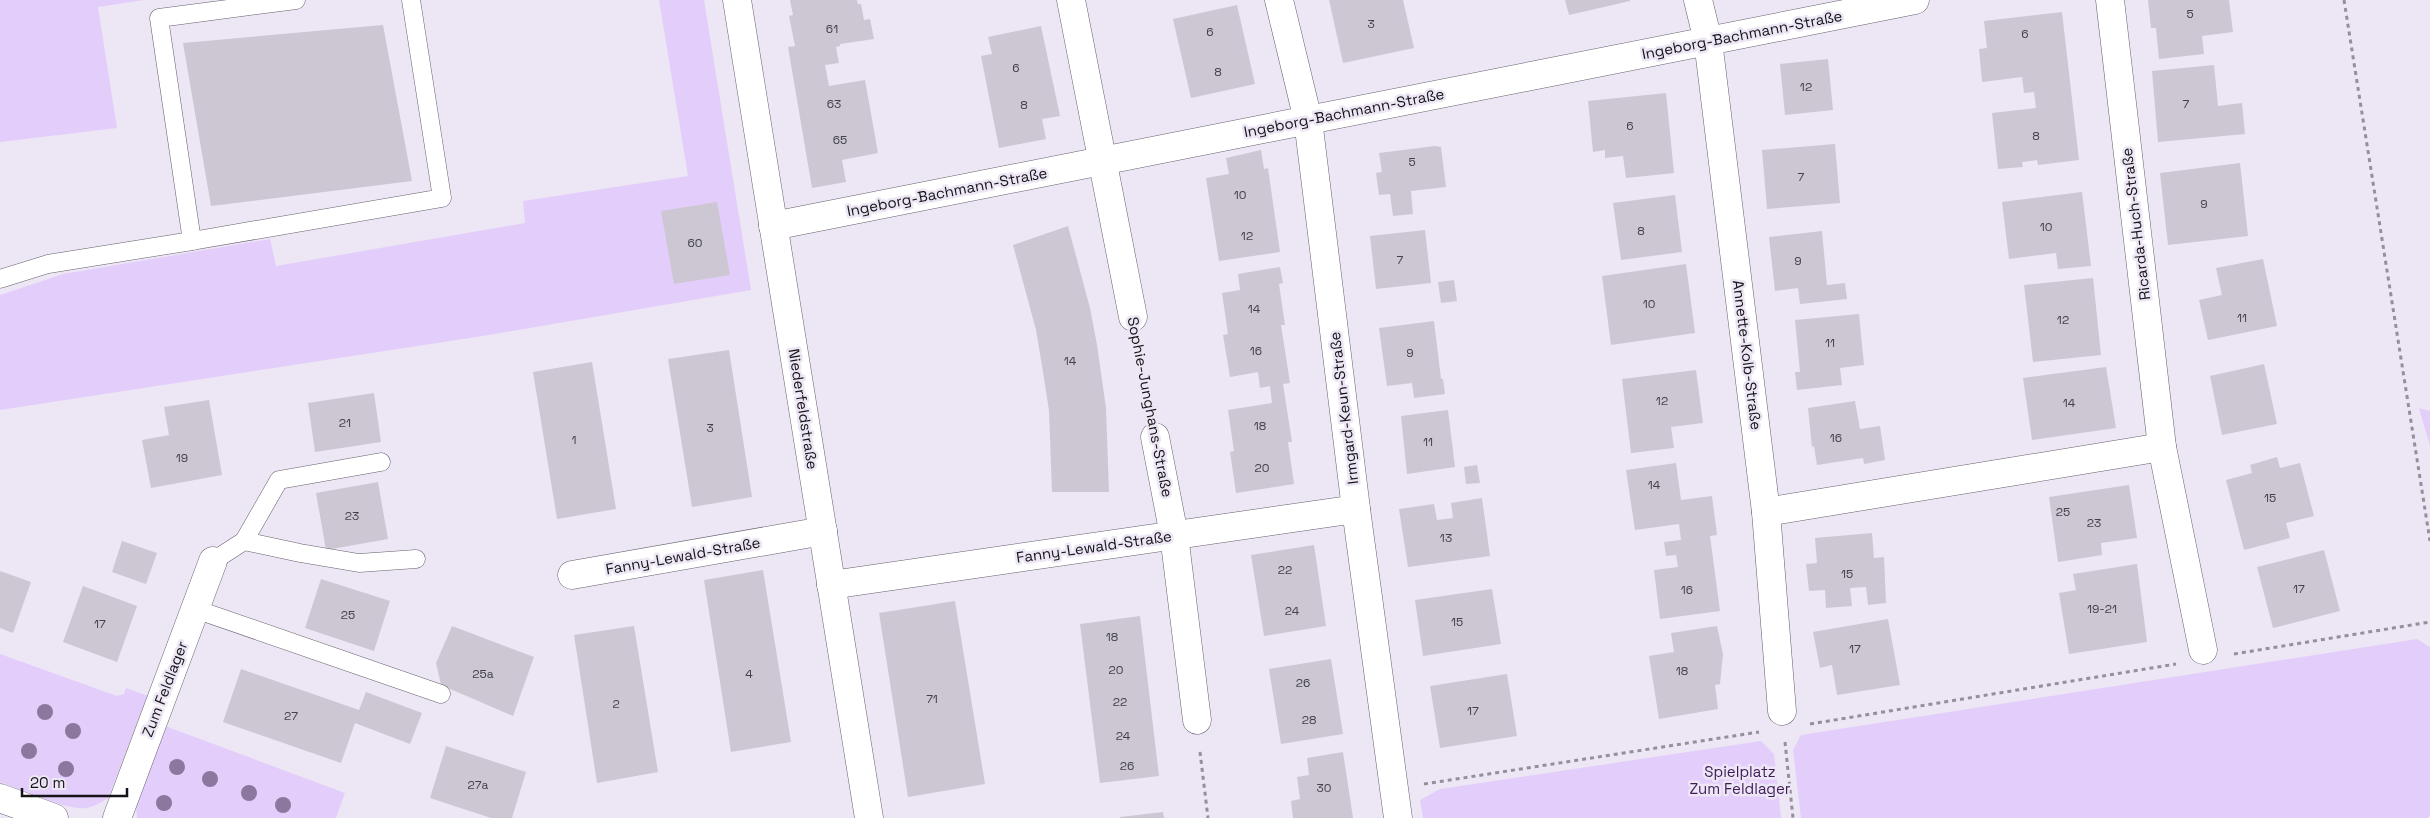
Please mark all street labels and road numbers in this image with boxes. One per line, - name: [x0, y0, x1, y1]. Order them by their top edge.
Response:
- street label: Ingeborg-Bachmann-Straße: [1640, 6, 1844, 63]
- street label: Ingeborg-Bachmann-Straße: [1242, 84, 1446, 141]
- street label: Ricarda-Huch-Straße: [2117, 147, 2154, 301]
- street label: Ingeborg-Bachmann-Straße: [845, 163, 1049, 220]
- street label: Annette-Kolb-Straße: [1729, 279, 1766, 431]
- street label: Sophie-Junghans-Straße: [1124, 315, 1177, 499]
- street label: Irmgard-Keun-Straße: [1325, 331, 1362, 485]
- street label: Niederfeldstraße: [785, 347, 822, 471]
- street label: Fanny-Lewald-Straße: [1015, 526, 1173, 567]
- street label: Fanny-Lewald-Straße: [604, 533, 762, 578]
- street label: Zum Feldlager: [138, 638, 192, 739]

